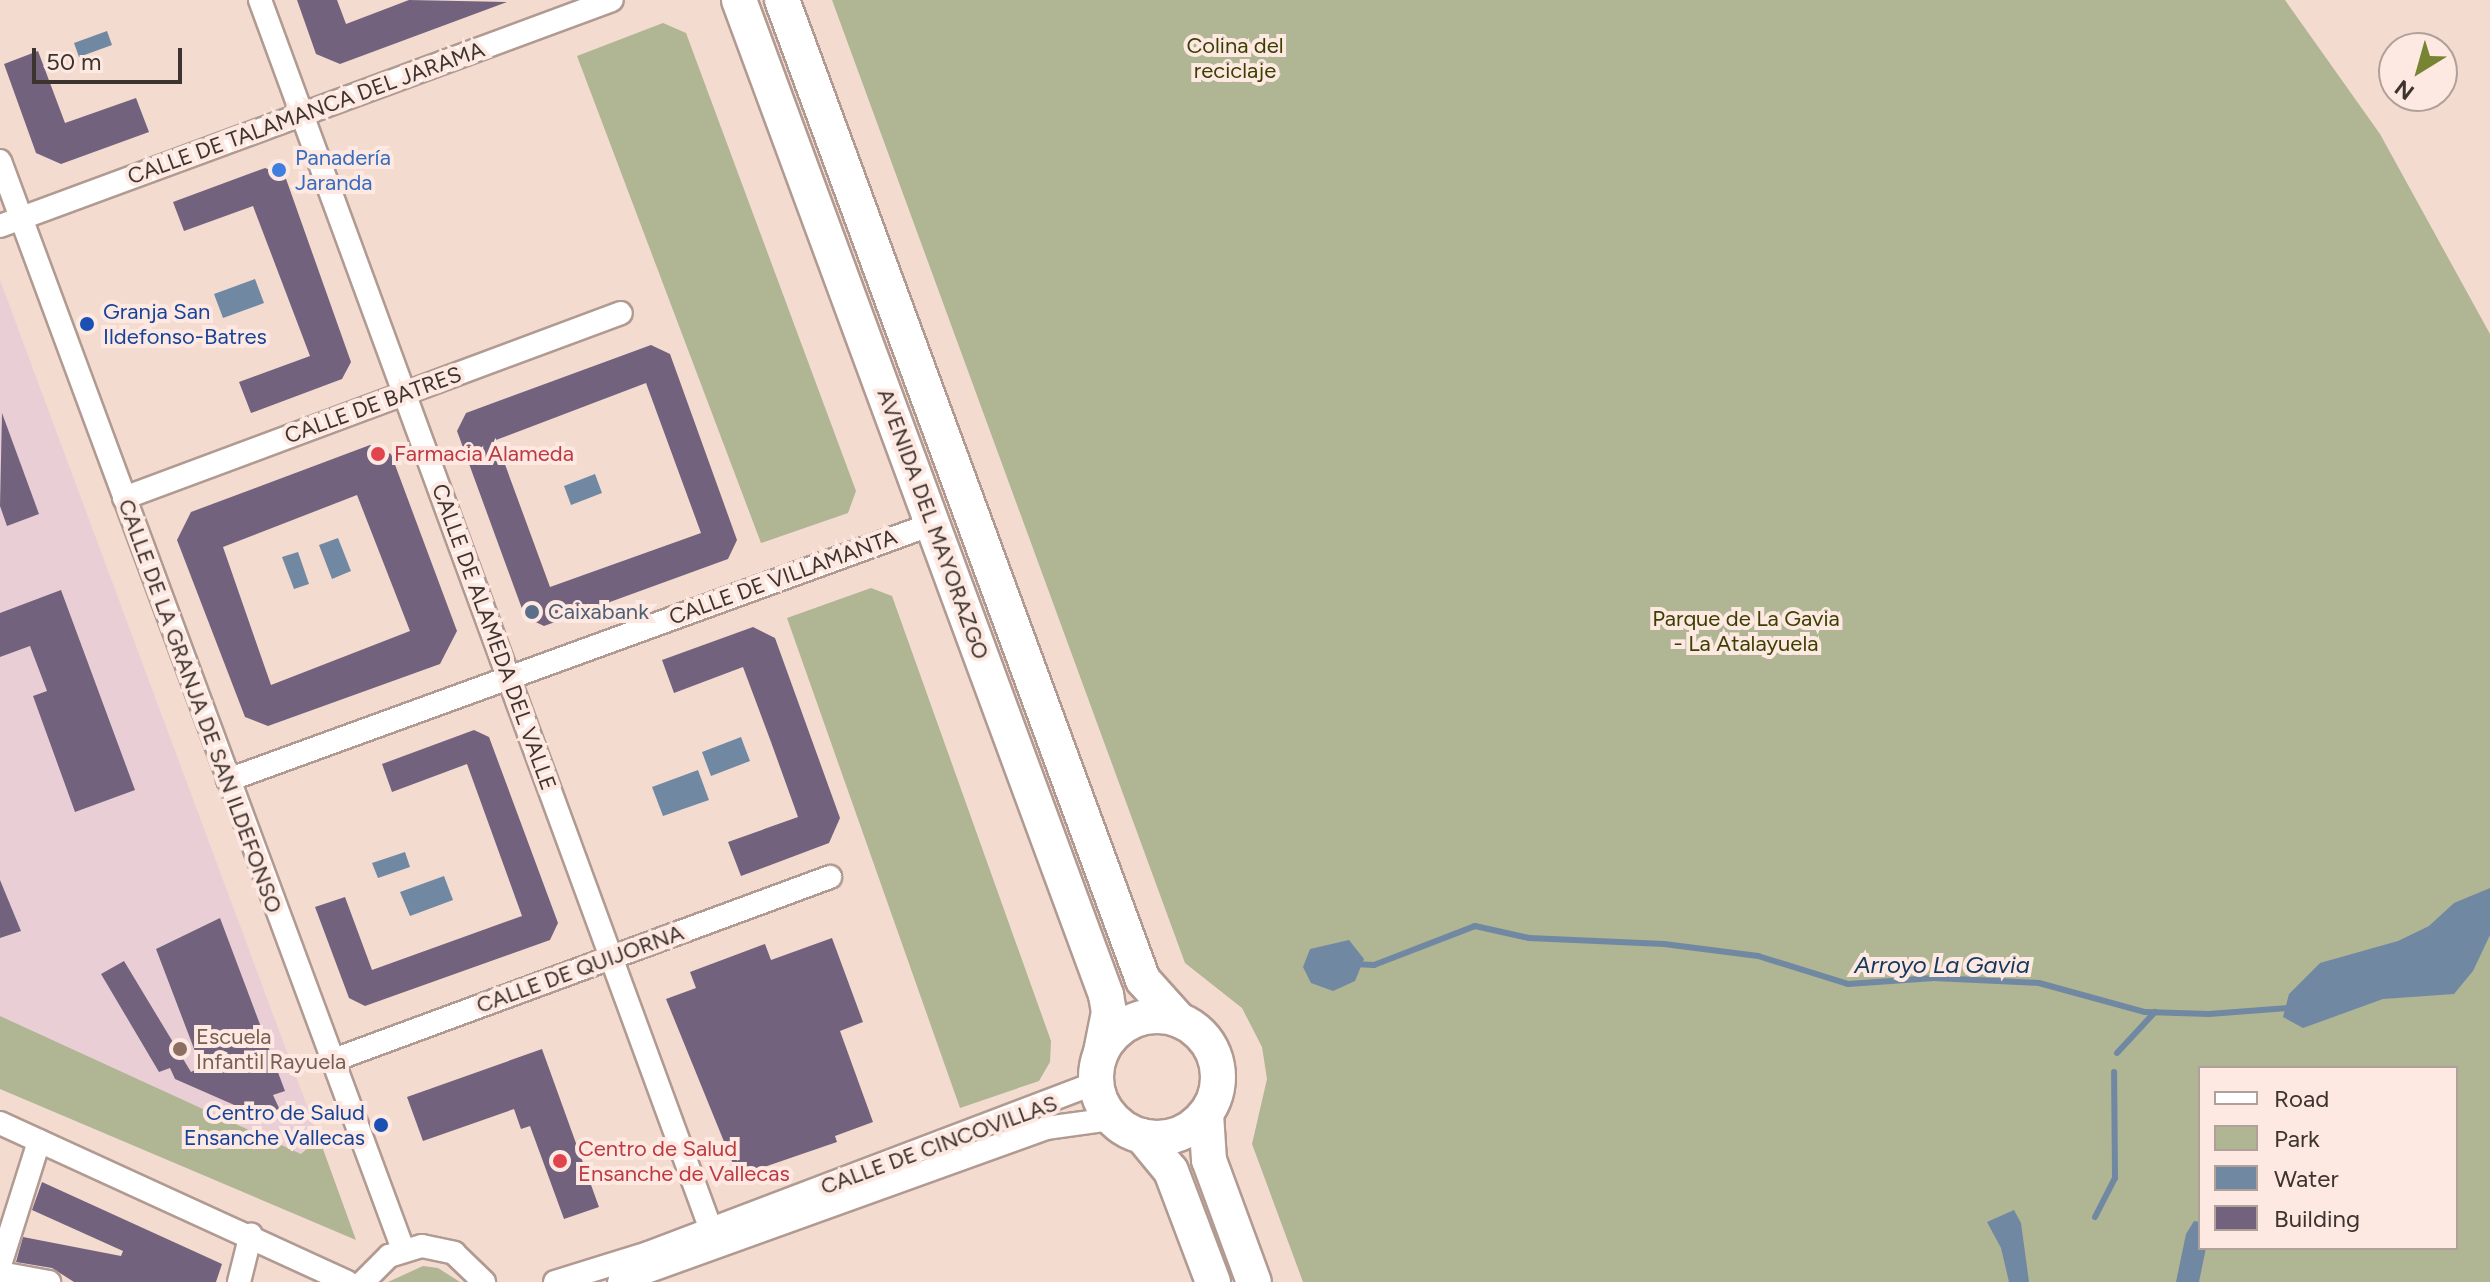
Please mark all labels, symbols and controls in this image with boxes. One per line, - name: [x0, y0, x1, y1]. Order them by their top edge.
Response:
- scale bar: [36, 32, 186, 82]
- park label: Colina del reciclaje: [1186, 32, 1284, 84]
- north arrow: [2378, 32, 2458, 112]
- street label: CALLE DE TALAMANCA DEL JARAMA: [124, 36, 488, 190]
- text: 50 m: [46, 47, 102, 76]
- text: N: [2390, 74, 2419, 106]
- place label: Panadería Jaranda: [295, 144, 391, 196]
- marker: Panadería Jaranda: [270, 161, 288, 179]
- place label: Granja San Ildefonso-Batres: [103, 298, 267, 350]
- marker: Granja San Ildefonso-Batres: [78, 315, 96, 333]
- street label: CALLE DE BATRES: [281, 361, 465, 449]
- street label: AVENIDA DEL MAYORAZGO: [872, 385, 994, 663]
- place label: Farmacia Alameda: [394, 441, 574, 467]
- marker: Farmacia Alameda: [369, 445, 387, 463]
- street label: CALLE DE ALAMEDA DEL VALLE: [426, 480, 562, 794]
- street label: CALLE DE LA GRANJA DE SAN ILDEFONSO: [113, 496, 287, 916]
- street label: CALLE DE VILLAMANTA: [665, 523, 901, 631]
- place label: Caixabank: [548, 599, 649, 625]
- marker: Caixabank: [523, 603, 541, 621]
- park label: Parque de La Gavia - La Atalayuela: [1652, 605, 1840, 656]
- street label: CALLE DE QUIJORNA: [473, 919, 687, 1019]
- water label: Arroyo La Gavia: [1854, 951, 2030, 979]
- place label: Escuela Infantil Rayuela: [196, 1023, 346, 1074]
- marker: Escuela Infantil Rayuela: [171, 1040, 189, 1058]
- legend: [2198, 1066, 2458, 1250]
- text: Road: [2274, 1084, 2329, 1113]
- street label: CALLE DE CINCOVILLAS: [817, 1090, 1061, 1200]
- place label: Centro de Salud Ensanche Vallecas: [184, 1099, 365, 1150]
- marker: Centro de Salud Ensanche Vallecas: [372, 1116, 390, 1134]
- text: Park: [2274, 1124, 2320, 1153]
- place label: Centro de Salud Ensanche de Vallecas: [578, 1135, 790, 1186]
- marker: Centro de Salud Ensanche de Vallecas: [549, 1150, 571, 1172]
- text: Water: [2274, 1164, 2339, 1193]
- text: Building: [2274, 1204, 2360, 1233]

